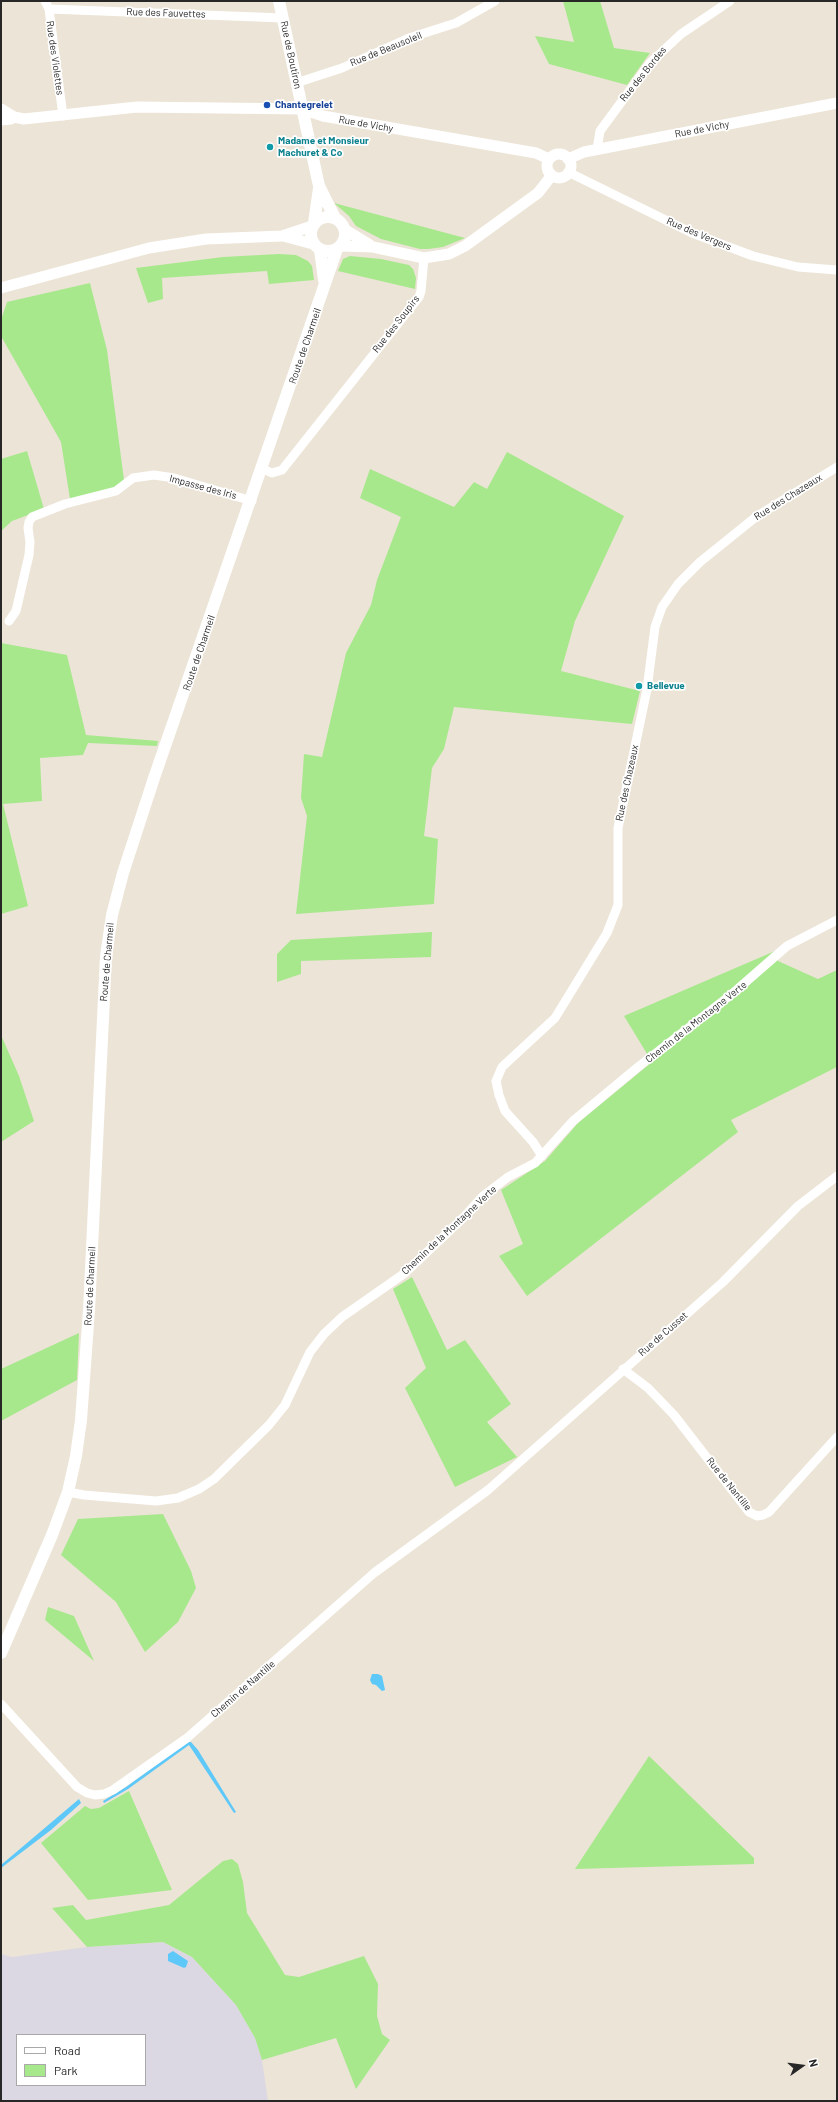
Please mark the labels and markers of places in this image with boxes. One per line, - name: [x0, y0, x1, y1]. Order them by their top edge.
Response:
- place label: Chantegrelet: [275, 99, 333, 111]
- marker: Chantegrelet: [262, 100, 272, 110]
- place label: Madame et Monsieur Machuret & Co: [278, 135, 369, 158]
- marker: Madame et Monsieur Machuret & Co: [265, 142, 275, 152]
- place label: Bellevue: [647, 680, 685, 692]
- marker: Bellevue: [634, 681, 644, 691]

